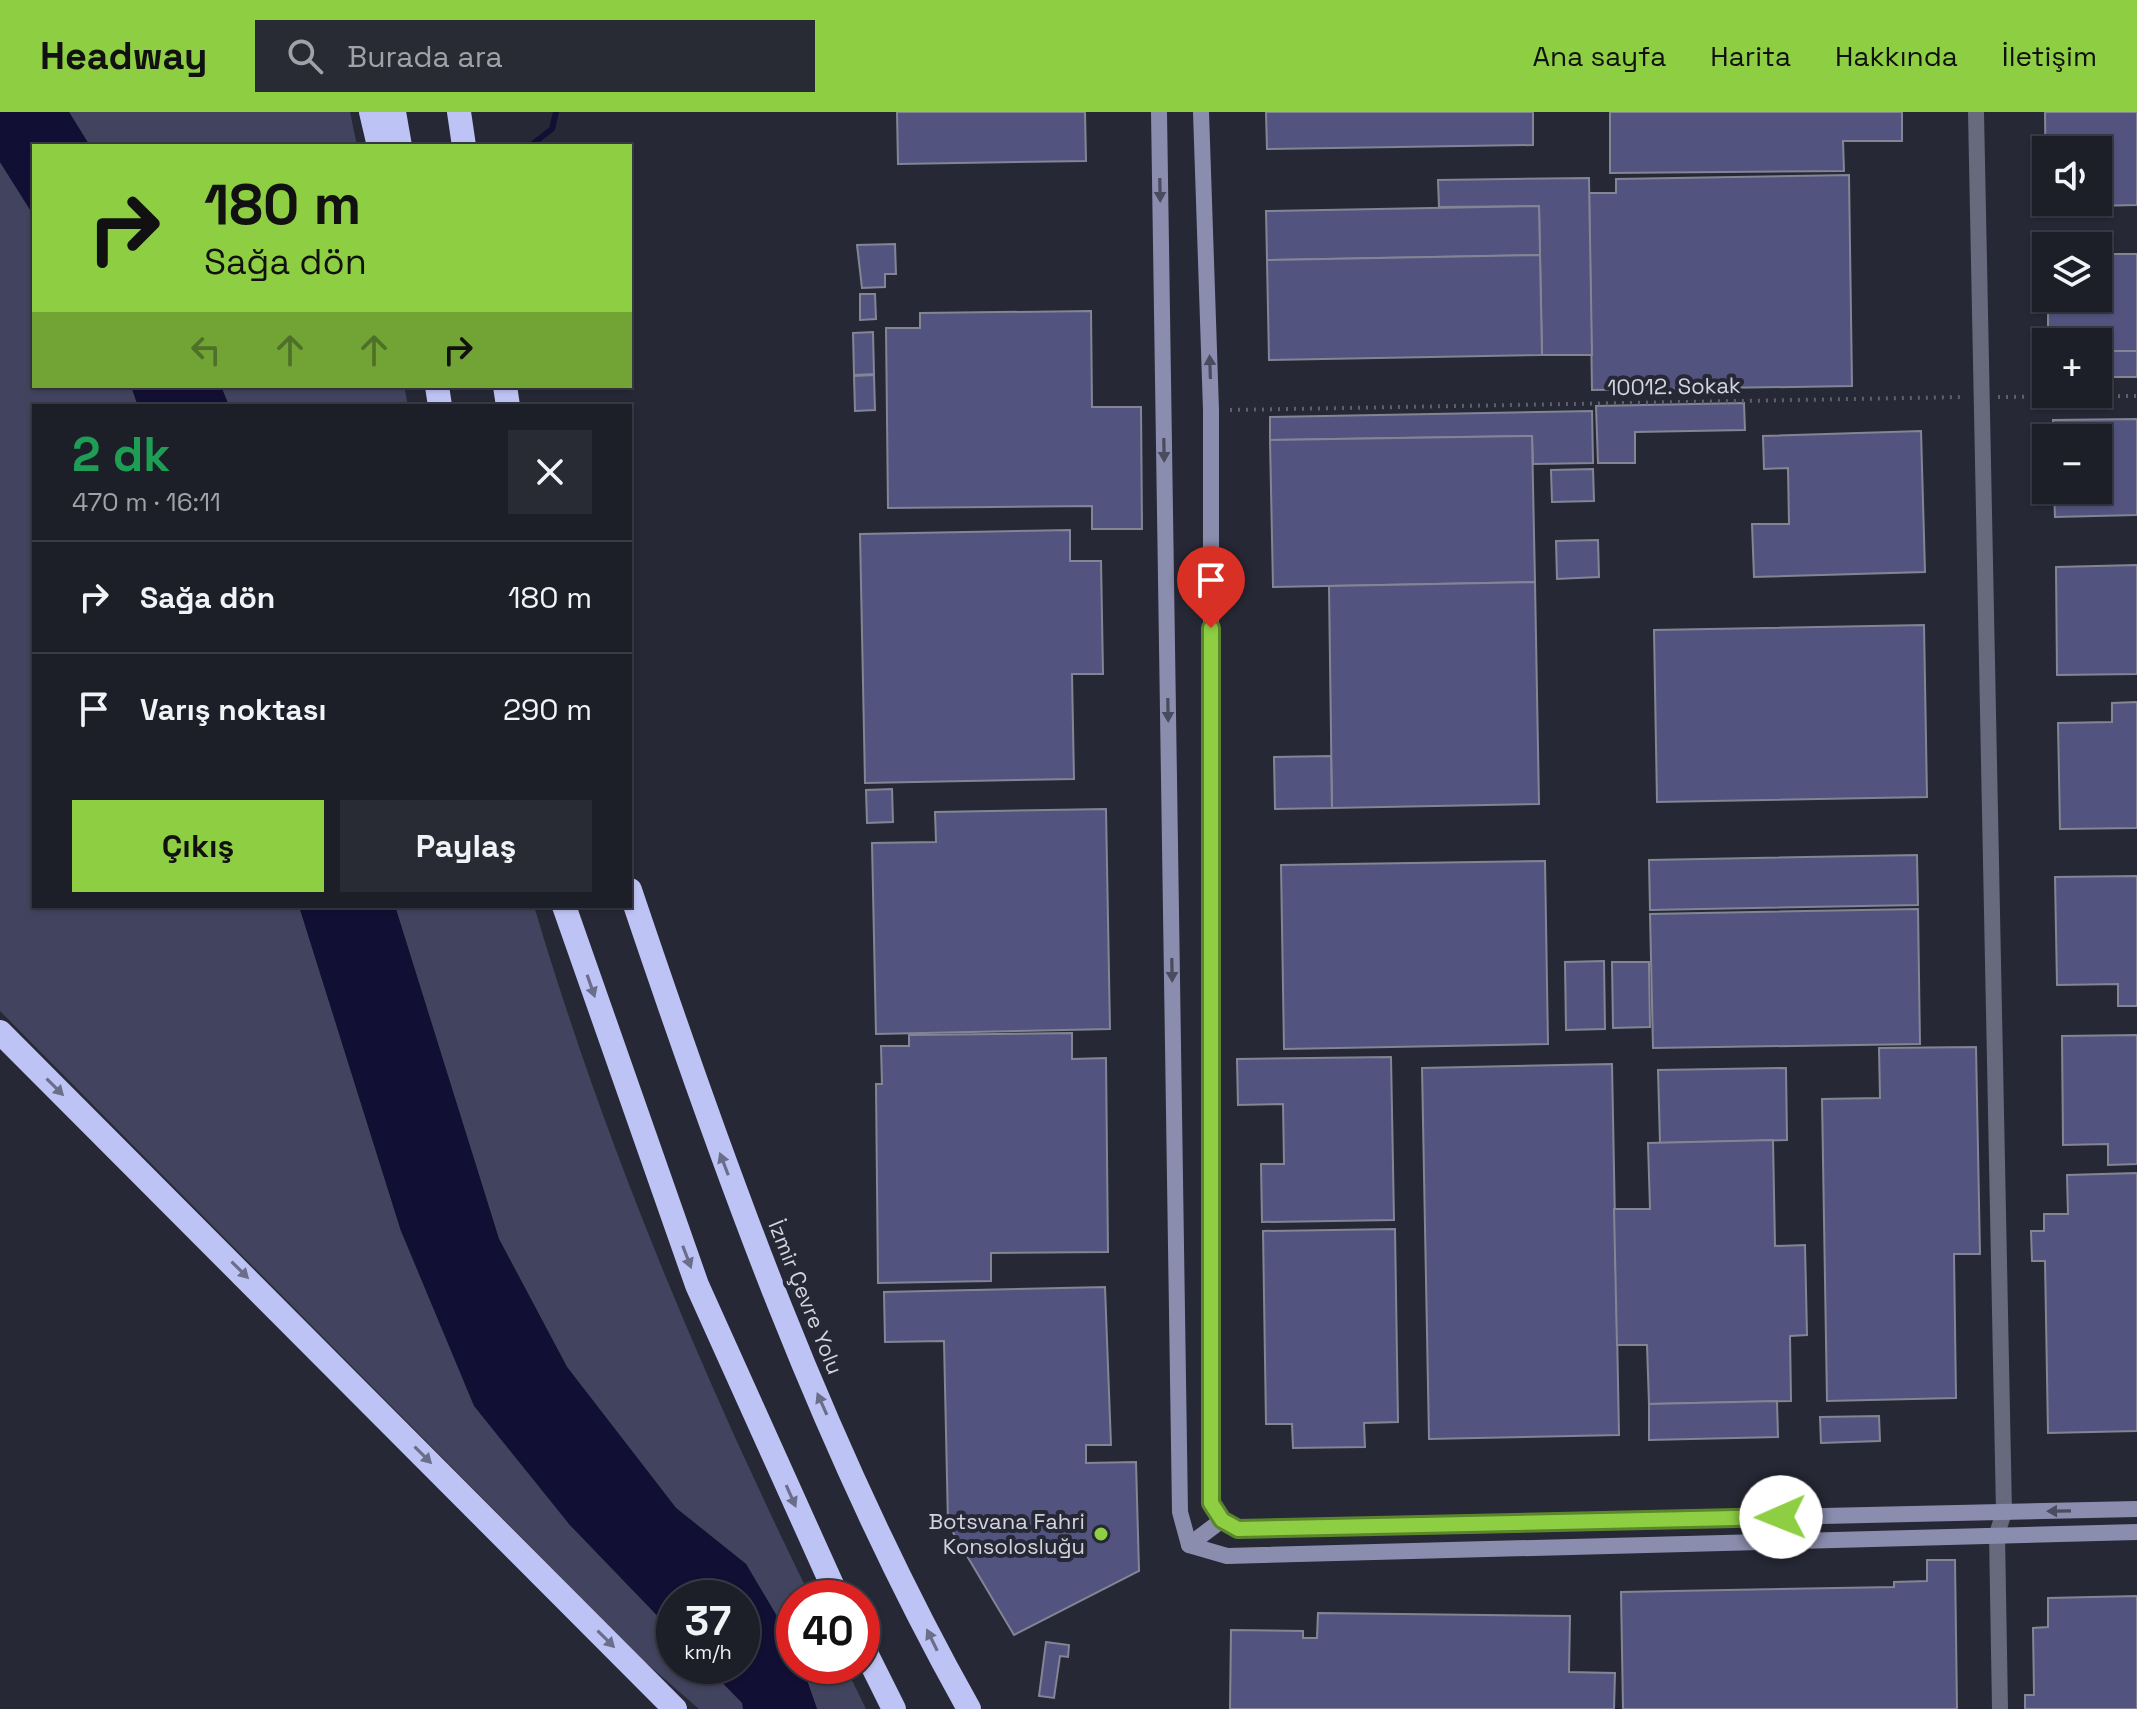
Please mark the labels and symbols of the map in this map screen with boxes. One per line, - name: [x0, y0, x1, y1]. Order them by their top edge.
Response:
- one-way arrow: [1154, 178, 1166, 203]
- one-way arrow: [1203, 354, 1216, 379]
- street label: 10012. Sokak: [1607, 371, 1741, 401]
- one-way arrow: [1158, 438, 1170, 463]
- pin: [1177, 546, 1245, 628]
- one-way arrow: [1162, 698, 1174, 723]
- one-way arrow: [1165, 958, 1178, 983]
- one-way arrow: [585, 974, 597, 998]
- one-way arrow: [45, 1077, 64, 1096]
- one-way arrow: [717, 1152, 730, 1176]
- street label: İzmir Çevre Yolu: [762, 1216, 850, 1378]
- one-way arrow: [681, 1245, 694, 1269]
- one-way arrow: [230, 1261, 249, 1280]
- one-way arrow: [816, 1393, 829, 1416]
- one-way arrow: [413, 1445, 432, 1464]
- position arrow: [1739, 1475, 1823, 1559]
- one-way arrow: [784, 1484, 797, 1508]
- one-way arrow: [2046, 1504, 2071, 1517]
- place label: Botsvana Fahri Konsolosluğu: [928, 1507, 1085, 1560]
- marker: Botsvana Fahri Konsolosluğu: [1092, 1525, 1110, 1543]
- speed limit sign: 40: [776, 1580, 880, 1684]
- one-way arrow: [926, 1628, 939, 1651]
- one-way arrow: [596, 1629, 615, 1648]

